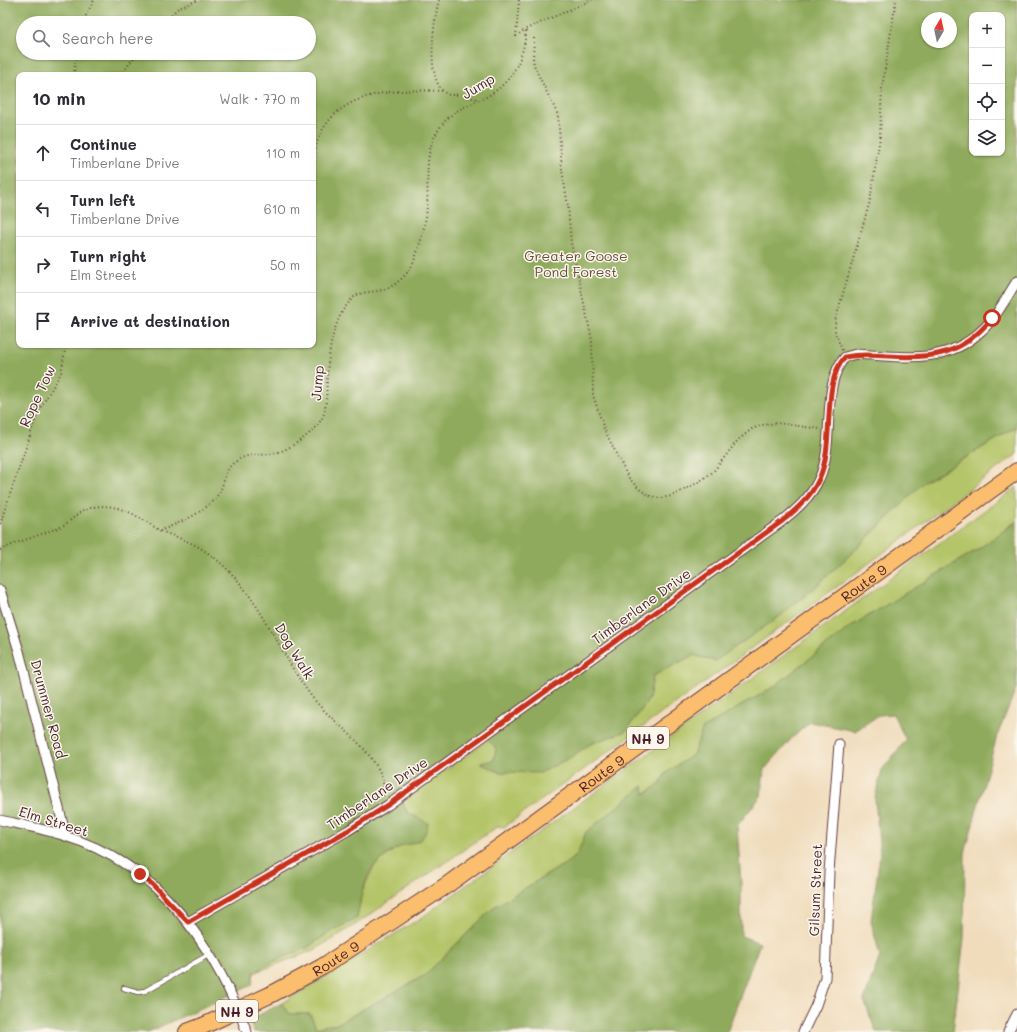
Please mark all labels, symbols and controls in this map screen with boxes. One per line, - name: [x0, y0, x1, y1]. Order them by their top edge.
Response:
- north arrow: [921, 12, 957, 48]
- map controls: [969, 12, 1005, 156]
- button: +: [969, 12, 1005, 48]
- search box: [16, 16, 316, 60]
- icon: search: [30, 27, 52, 49]
- text: Search here: [62, 28, 153, 48]
- button: −: [969, 48, 1005, 84]
- street label: Jump: [458, 69, 498, 103]
- button: locate: [969, 84, 1005, 120]
- text: 10 min: [32, 87, 86, 109]
- text: Walk · 770 m: [219, 90, 300, 107]
- button: layers: [969, 120, 1005, 156]
- text: Continue: [70, 134, 137, 154]
- icon: ahead: [32, 142, 54, 164]
- text: 110 m: [266, 144, 300, 161]
- text: Timberlane Drive: [70, 154, 180, 171]
- text: Turn left: [70, 190, 135, 210]
- icon: left: [32, 198, 54, 220]
- text: 610 m: [264, 200, 300, 217]
- text: Timberlane Drive: [70, 210, 180, 227]
- text: Turn right: [70, 246, 147, 266]
- park label: Greater Goose Pond Forest: [524, 246, 628, 281]
- icon: right: [32, 254, 54, 276]
- text: 50 m: [270, 256, 300, 273]
- text: Elm Street: [70, 266, 137, 283]
- route start: [983, 309, 1001, 327]
- icon: arrive: [32, 310, 54, 332]
- text: Arrive at destination: [70, 311, 230, 331]
- street label: Rope Tow: [14, 362, 60, 430]
- street label: Jump: [306, 365, 328, 401]
- street label: Route 9: [837, 559, 890, 606]
- street label: Timberlane Drive: [588, 564, 694, 648]
- street label: Dog Walk: [271, 619, 319, 683]
- street label: Drummer Road: [27, 657, 71, 761]
- road number: NH 9: [627, 727, 669, 749]
- street label: Route 9: [574, 750, 628, 796]
- street label: Timberlane Drive: [323, 752, 431, 834]
- street label: Elm Street: [17, 801, 91, 841]
- street label: Gilsum Street: [804, 843, 826, 937]
- route end: [131, 865, 149, 883]
- street label: Route 9: [309, 936, 363, 980]
- road number: NH 9: [216, 1000, 258, 1022]

